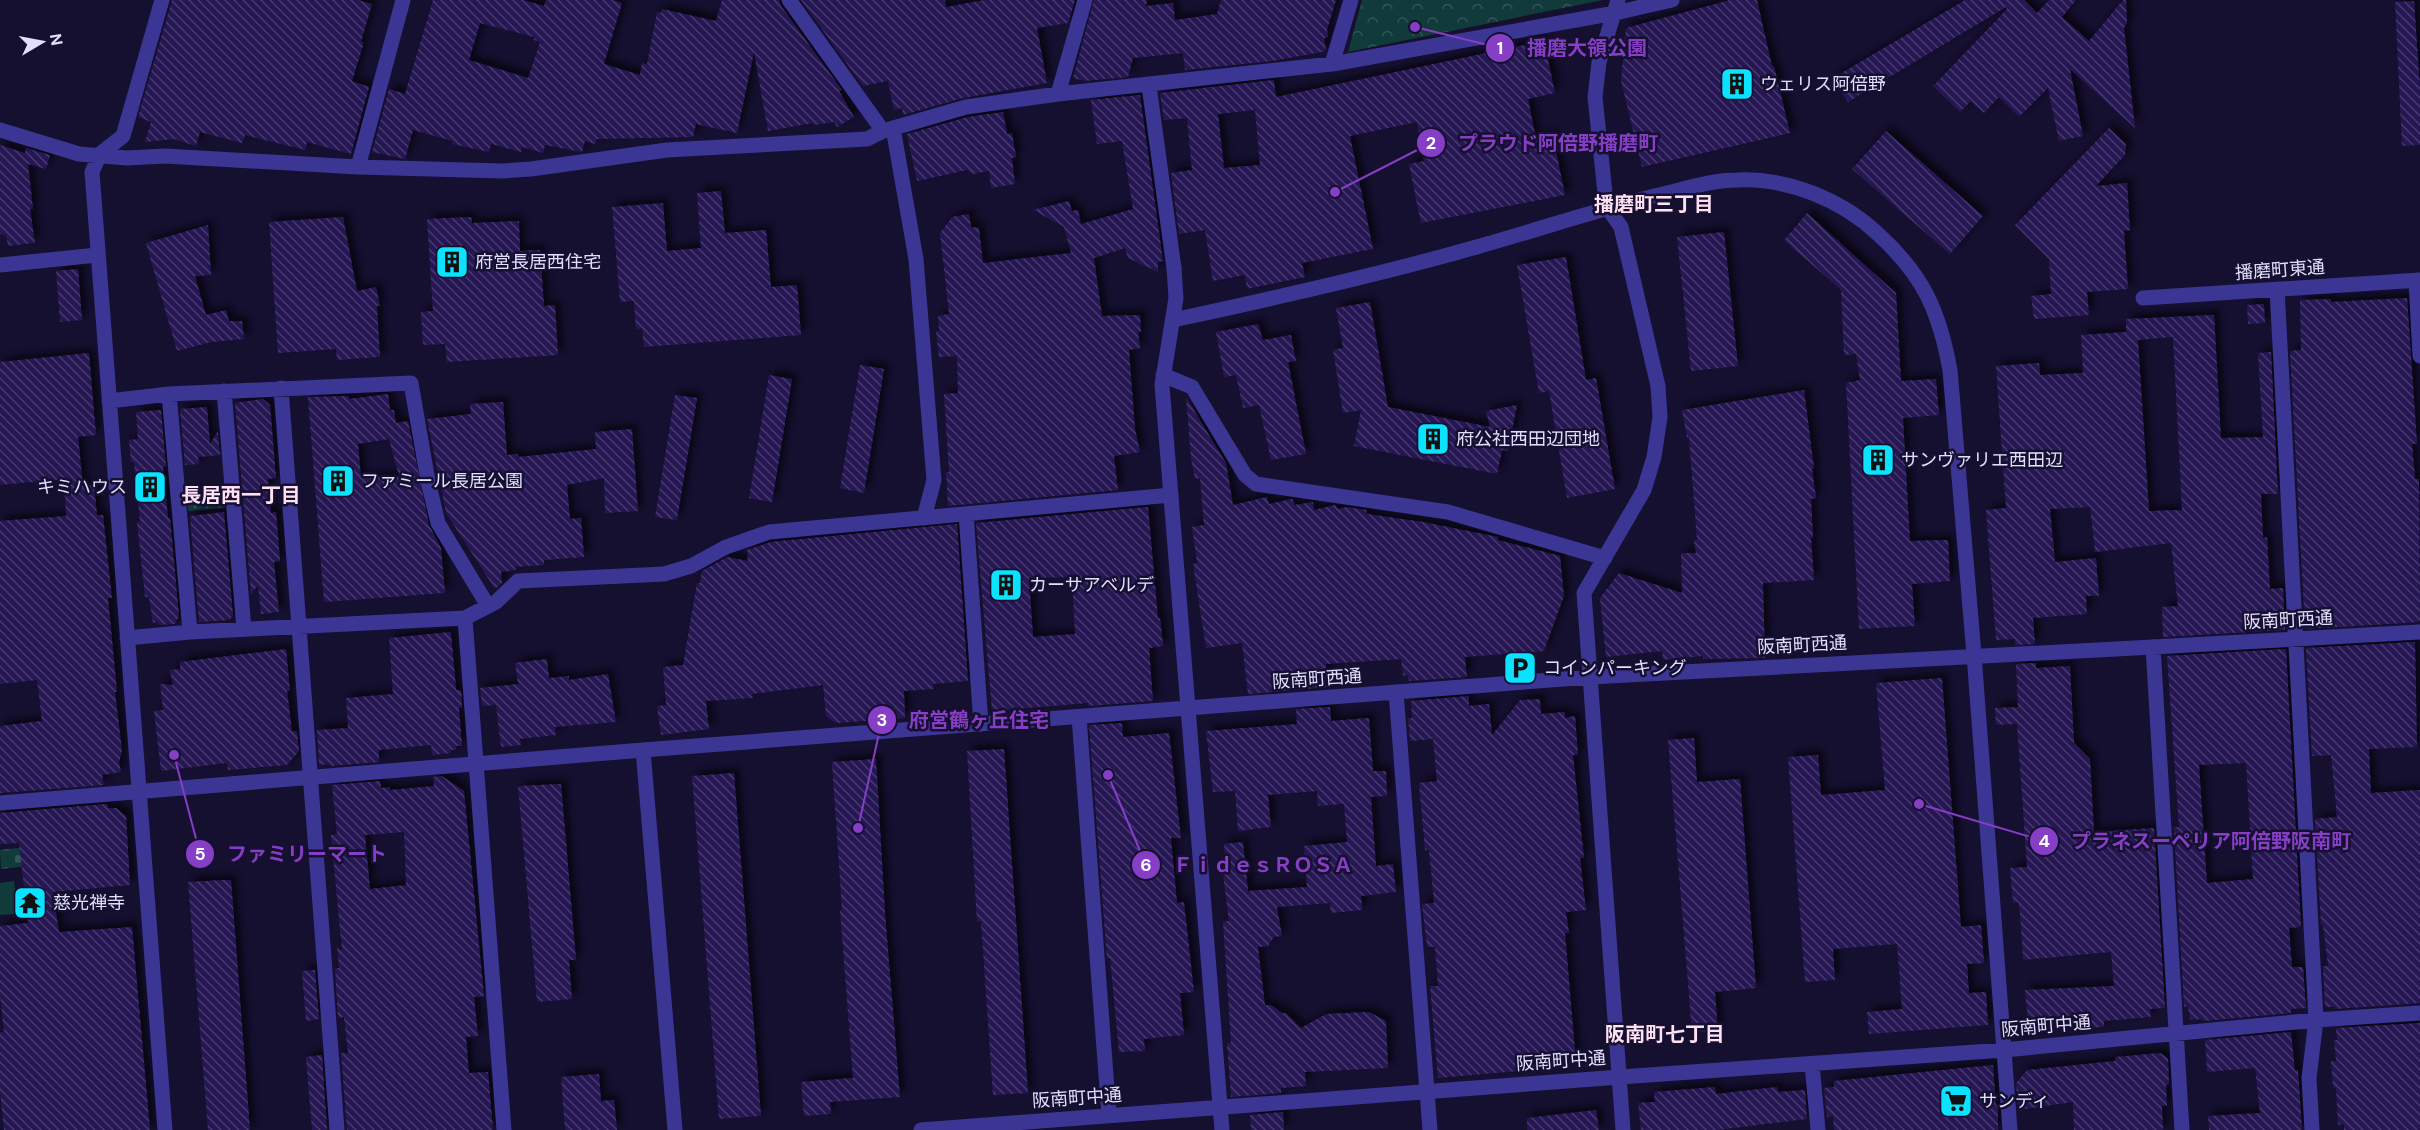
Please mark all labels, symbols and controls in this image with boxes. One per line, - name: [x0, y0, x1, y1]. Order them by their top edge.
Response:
- north arrow: [12, 12, 72, 72]
- callout: 播磨大領公園: [1485, 29, 1659, 67]
- text: N: [45, 32, 68, 47]
- text: 播磨大領公園: [1527, 35, 1647, 61]
- text: 1: [1497, 36, 1503, 60]
- building icon: ウェリス阿倍野: [1719, 66, 1755, 102]
- place label: ウェリス阿倍野: [1760, 72, 1886, 96]
- callout: プラウド阿倍野播磨町: [1416, 124, 1670, 162]
- text: プラウド阿倍野播磨町: [1458, 130, 1658, 156]
- text: 2: [1426, 131, 1436, 155]
- district label: 播磨町三丁目: [1594, 191, 1714, 217]
- building icon: 府営長居西住宅: [434, 244, 470, 280]
- place label: 府営長居西住宅: [475, 250, 601, 274]
- street label: 播磨町東通: [2234, 255, 2326, 285]
- building icon: 府公社西田辺団地: [1415, 421, 1451, 457]
- place label: 府公社西田辺団地: [1456, 427, 1600, 451]
- building icon: サンヴァリエ西田辺: [1860, 442, 1896, 478]
- place label: サンヴァリエ西田辺: [1901, 448, 2063, 472]
- building icon: ファミール長居公園: [320, 463, 356, 499]
- building icon: キミハウス: [132, 469, 168, 505]
- place label: ファミール長居公園: [361, 469, 523, 493]
- place label: キミハウス: [37, 475, 127, 499]
- district label: 長居西一丁目: [181, 482, 301, 508]
- building icon: カーサアベルデ: [988, 567, 1024, 603]
- place label: カーサアベルデ: [1029, 573, 1154, 597]
- street label: 阪南町西通: [2242, 606, 2334, 634]
- street label: 阪南町西通: [1756, 631, 1848, 659]
- parking icon: コインパーキング: [1502, 650, 1538, 686]
- place label: コインパーキング: [1543, 656, 1686, 680]
- street label: 阪南町西通: [1271, 664, 1363, 694]
- callout: 府営鶴ヶ丘住宅: [867, 701, 1061, 739]
- text: 府営鶴ヶ丘住宅: [909, 707, 1049, 733]
- text: 3: [877, 708, 887, 732]
- callout: プラネスーペリア阿倍野阪南町: [2029, 822, 2363, 860]
- text: プラネスーペリア阿倍野阪南町: [2071, 828, 2351, 854]
- text: 4: [2038, 829, 2050, 853]
- callout: ファミリーマート: [185, 835, 399, 873]
- text: ファミリーマート: [227, 841, 387, 867]
- text: 5: [194, 842, 206, 866]
- callout: ＦｉｄｅｓＲＯＳＡ: [1131, 846, 1365, 884]
- text: ＦｉｄｅｓＲＯＳＡ: [1173, 852, 1353, 878]
- text: 6: [1140, 853, 1152, 877]
- temple icon: 慈光禅寺: [12, 885, 48, 921]
- place label: 慈光禅寺: [53, 891, 125, 915]
- street label: 阪南町中通: [2000, 1010, 2092, 1042]
- district label: 阪南町七丁目: [1605, 1021, 1725, 1047]
- street label: 阪南町中通: [1515, 1046, 1607, 1076]
- street label: 阪南町中通: [1031, 1083, 1123, 1113]
- supermarket icon: サンディ: [1938, 1083, 1974, 1119]
- place label: サンディ: [1979, 1089, 2050, 1113]

